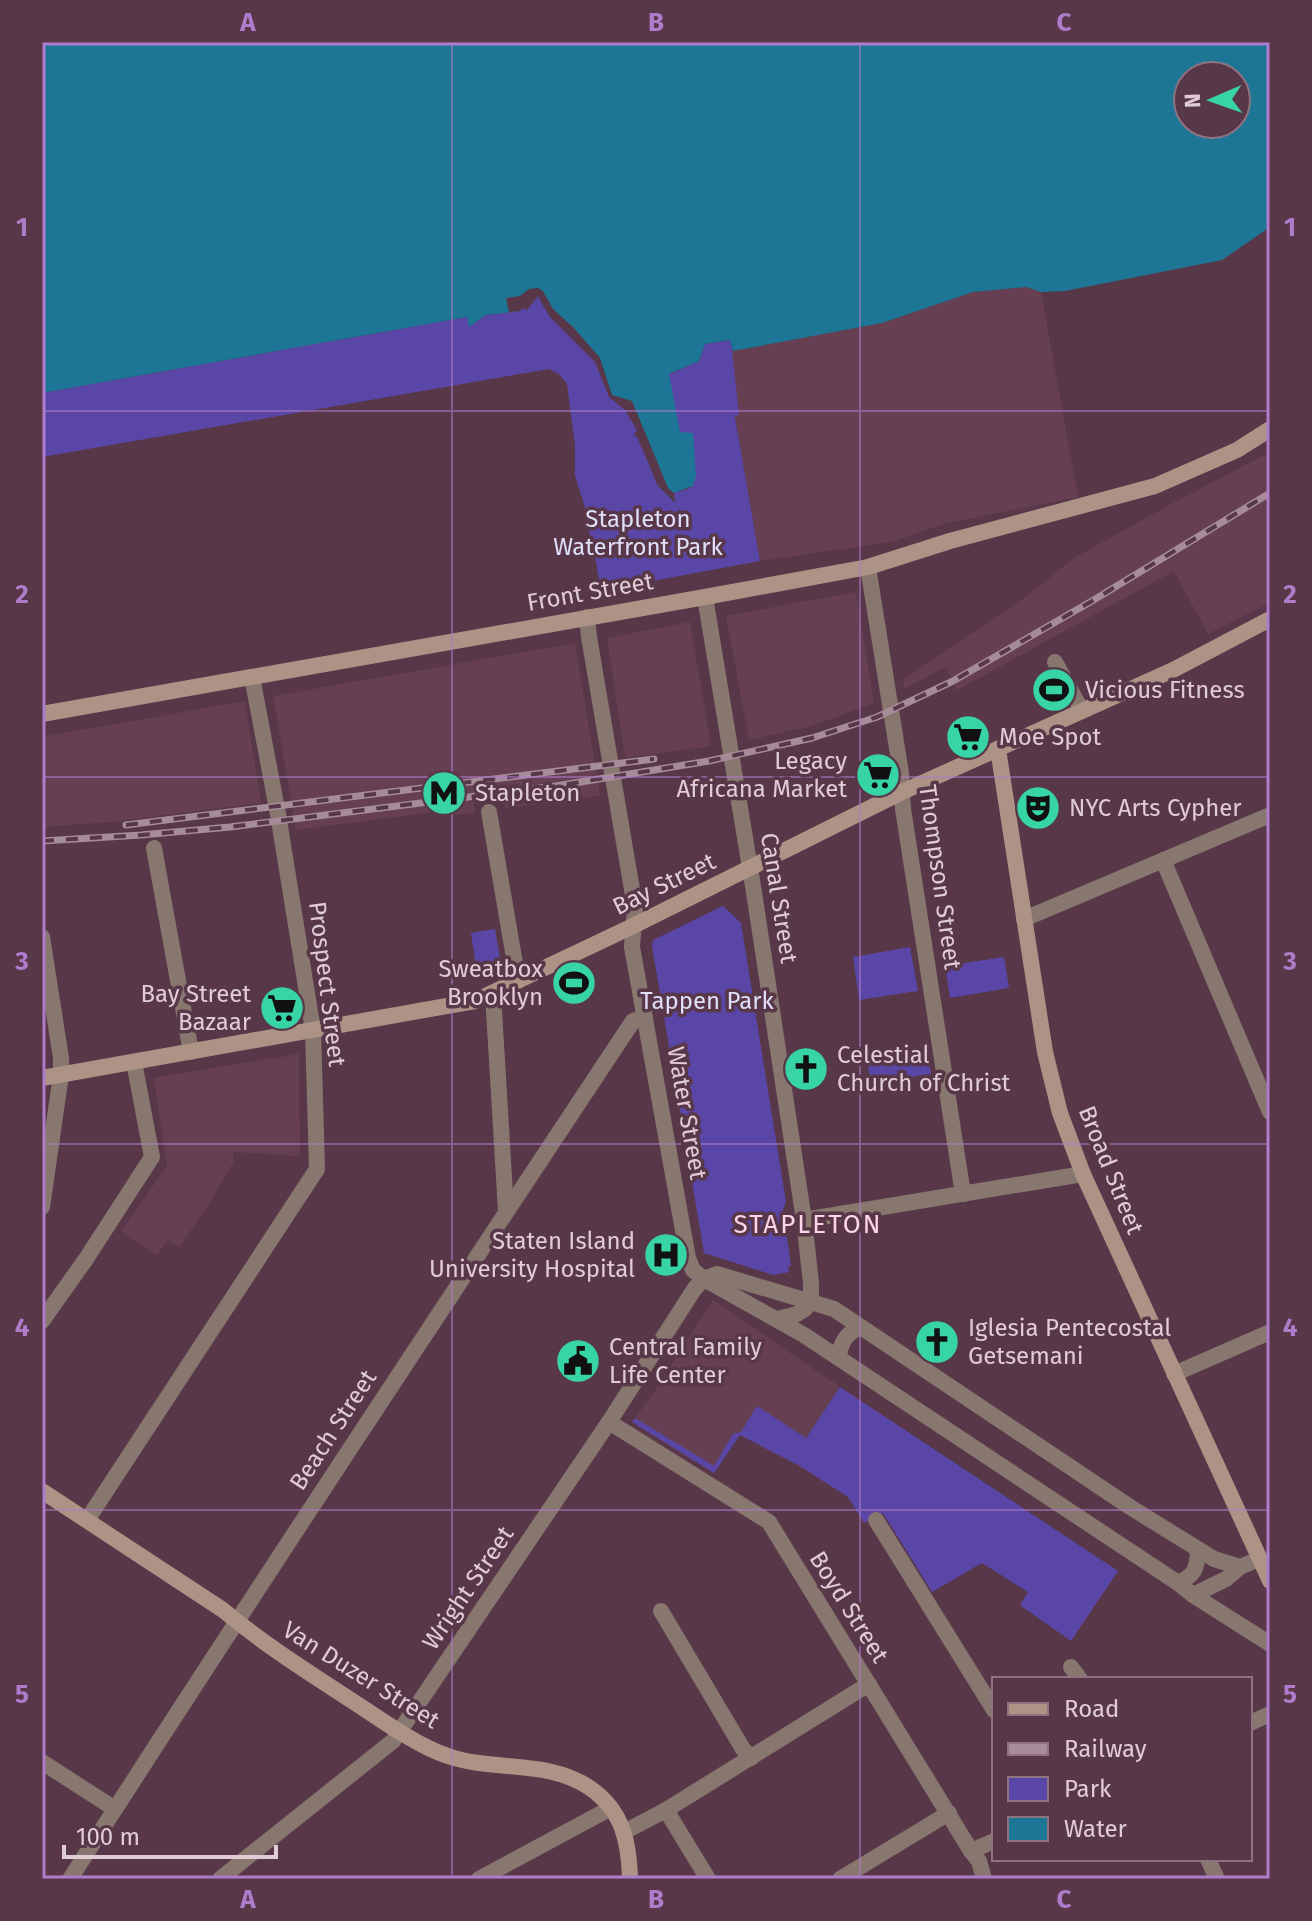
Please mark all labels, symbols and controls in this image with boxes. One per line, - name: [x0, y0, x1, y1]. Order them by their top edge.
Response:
- text: A: [239, 7, 256, 38]
- text: B: [648, 7, 664, 38]
- text: C: [1057, 7, 1072, 38]
- north arrow: [1172, 60, 1252, 140]
- text: N: [1179, 93, 1206, 108]
- text: 1: [16, 212, 28, 243]
- text: 1: [1284, 212, 1296, 243]
- park label: Stapleton Waterfront Park: [553, 505, 724, 561]
- street label: Front Street: [525, 567, 656, 617]
- text: 2: [15, 579, 29, 610]
- text: 2: [1283, 579, 1297, 610]
- sports icon: Vicious Fitness: [1030, 666, 1078, 714]
- place label: Vicious Fitness: [1085, 676, 1245, 704]
- supermarket icon: Moe Spot: [944, 713, 992, 761]
- place label: Moe Spot: [999, 723, 1101, 751]
- place label: Legacy Africana Market: [677, 747, 847, 803]
- supermarket icon: Legacy Africana Market: [854, 751, 902, 799]
- metro station icon: Stapleton: [420, 769, 468, 817]
- place label: Stapleton: [475, 779, 580, 807]
- street label: Thompson Street: [913, 783, 967, 971]
- theatre icon: NYC Arts Cypher: [1014, 784, 1062, 832]
- place label: NYC Arts Cypher: [1069, 794, 1242, 822]
- street label: Canal Street: [755, 831, 803, 966]
- street label: Bay Street: [608, 847, 720, 921]
- street label: Prospect Street: [303, 900, 351, 1069]
- text: 3: [14, 946, 29, 977]
- text: 3: [1282, 946, 1297, 977]
- place label: Sweatbox Brooklyn: [438, 955, 543, 1011]
- sports icon: Sweatbox Brooklyn: [550, 959, 598, 1007]
- place label: Bay Street Bazaar: [140, 980, 252, 1036]
- supermarket icon: Bay Street Bazaar: [258, 984, 306, 1032]
- park label: Tappen Park: [640, 987, 774, 1015]
- place label: Celestial Church of Christ: [837, 1041, 1011, 1097]
- street label: Water Street: [662, 1044, 713, 1182]
- church icon: Celestial Church of Christ: [782, 1045, 830, 1093]
- street label: Broad Street: [1073, 1102, 1150, 1239]
- district label: STAPLETON: [734, 1209, 882, 1240]
- place label: Staten Island University Hospital: [429, 1227, 635, 1283]
- hospital icon: Staten Island University Hospital: [642, 1231, 690, 1279]
- text: 4: [15, 1312, 30, 1343]
- text: 4: [1283, 1312, 1298, 1343]
- place label: Iglesia Pentecostal Getsemani: [968, 1314, 1171, 1370]
- church icon: Iglesia Pentecostal Getsemani: [913, 1318, 961, 1366]
- place label: Central Family Life Center: [609, 1333, 762, 1389]
- public building icon: Central Family Life Center: [554, 1337, 602, 1385]
- street label: Beach Street: [284, 1364, 382, 1495]
- street label: Wright Street: [417, 1521, 520, 1655]
- street label: Boyd Street: [804, 1546, 894, 1668]
- street label: Van Duzer Street: [277, 1616, 445, 1735]
- legend: [992, 1677, 1252, 1861]
- text: 5: [15, 1679, 29, 1710]
- text: 5: [1283, 1679, 1297, 1710]
- text: Road: [1064, 1695, 1119, 1723]
- text: Railway: [1064, 1735, 1147, 1763]
- text: Park: [1064, 1775, 1112, 1803]
- scale bar: [64, 1809, 276, 1859]
- text: Water: [1064, 1815, 1128, 1843]
- text: 100 m: [76, 1823, 140, 1851]
- text: A: [239, 1884, 256, 1915]
- text: B: [648, 1884, 664, 1915]
- text: C: [1057, 1884, 1072, 1915]

